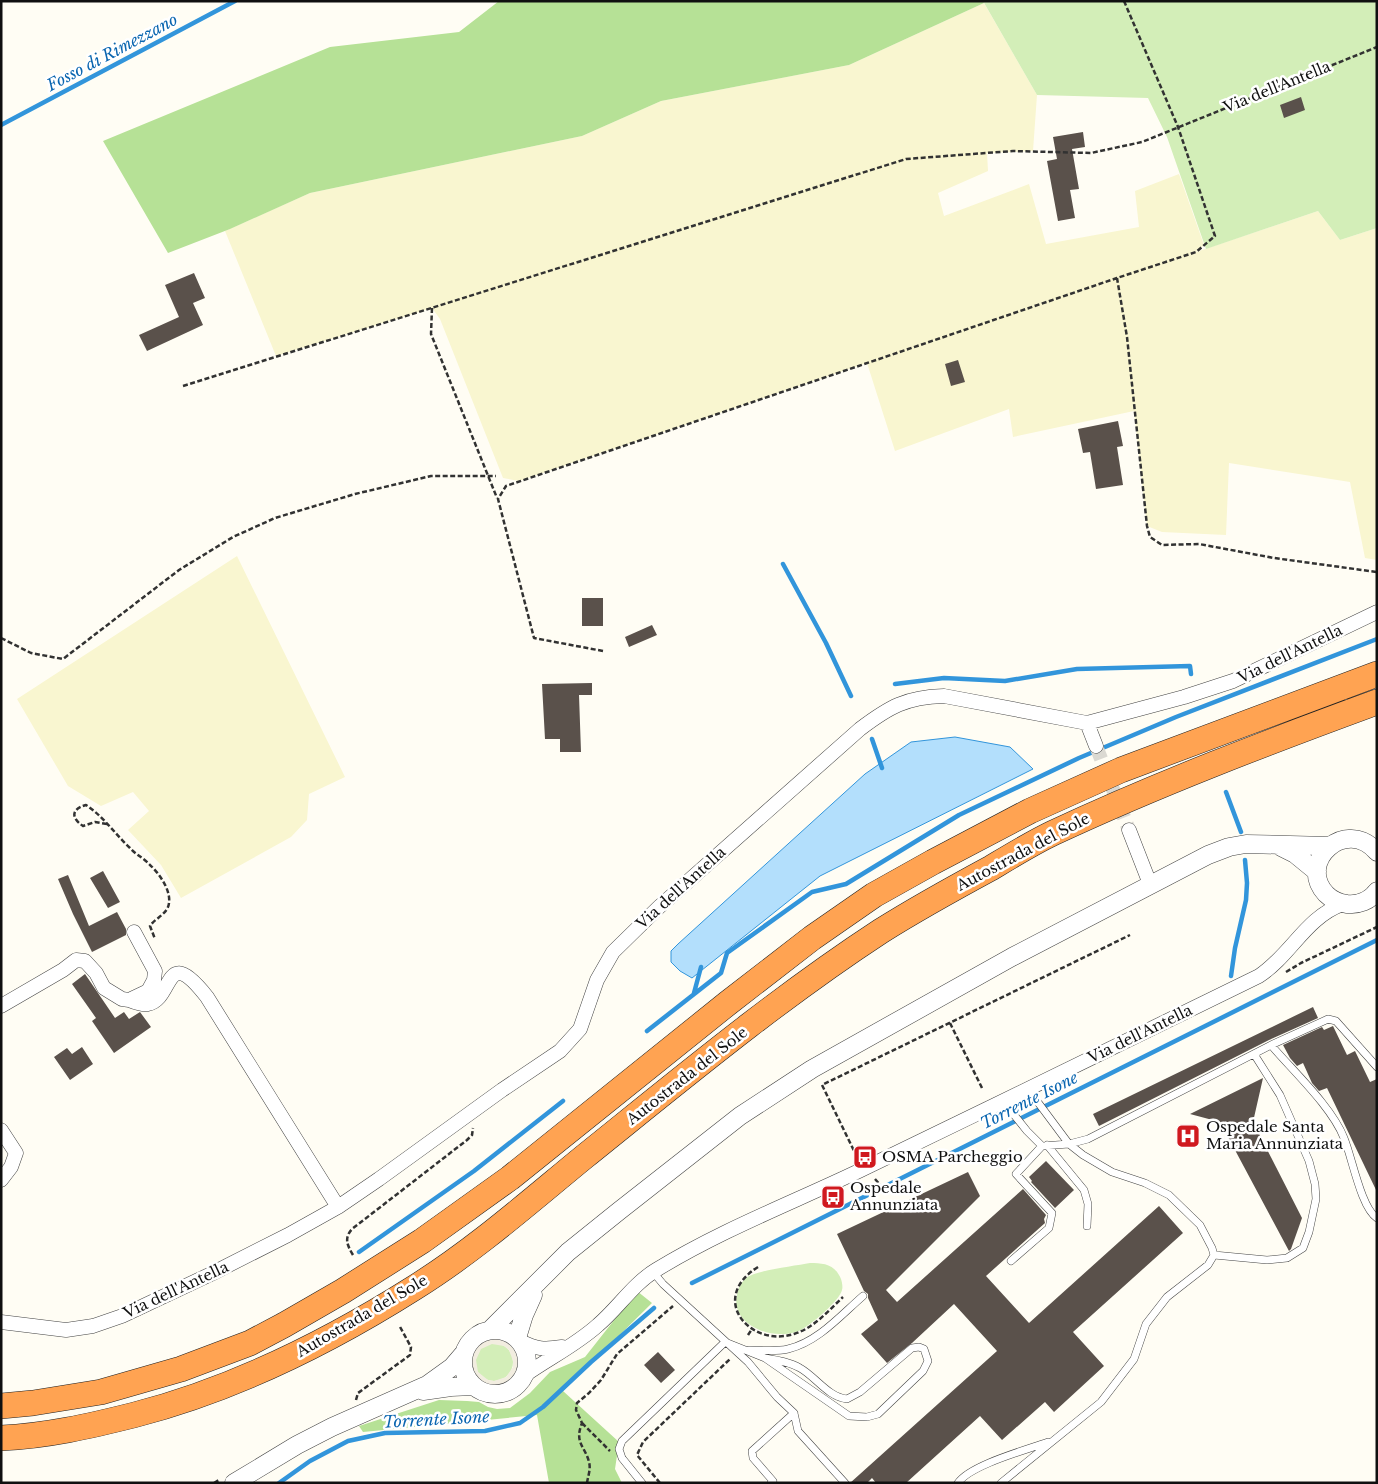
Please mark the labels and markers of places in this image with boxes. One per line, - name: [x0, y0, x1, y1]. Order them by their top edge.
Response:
- place label: Ospedale Santa Maria Annunziata: [1206, 1117, 1344, 1153]
- hospital icon: Ospedale Santa Maria Annunziata: [1175, 1123, 1201, 1149]
- bus stop icon: OSMA Parcheggio: [852, 1144, 878, 1170]
- place label: OSMA Parcheggio: [882, 1147, 1023, 1166]
- place label: Ospedale Annunziata: [849, 1178, 939, 1214]
- bus stop icon: Ospedale Annunziata: [820, 1184, 846, 1210]

